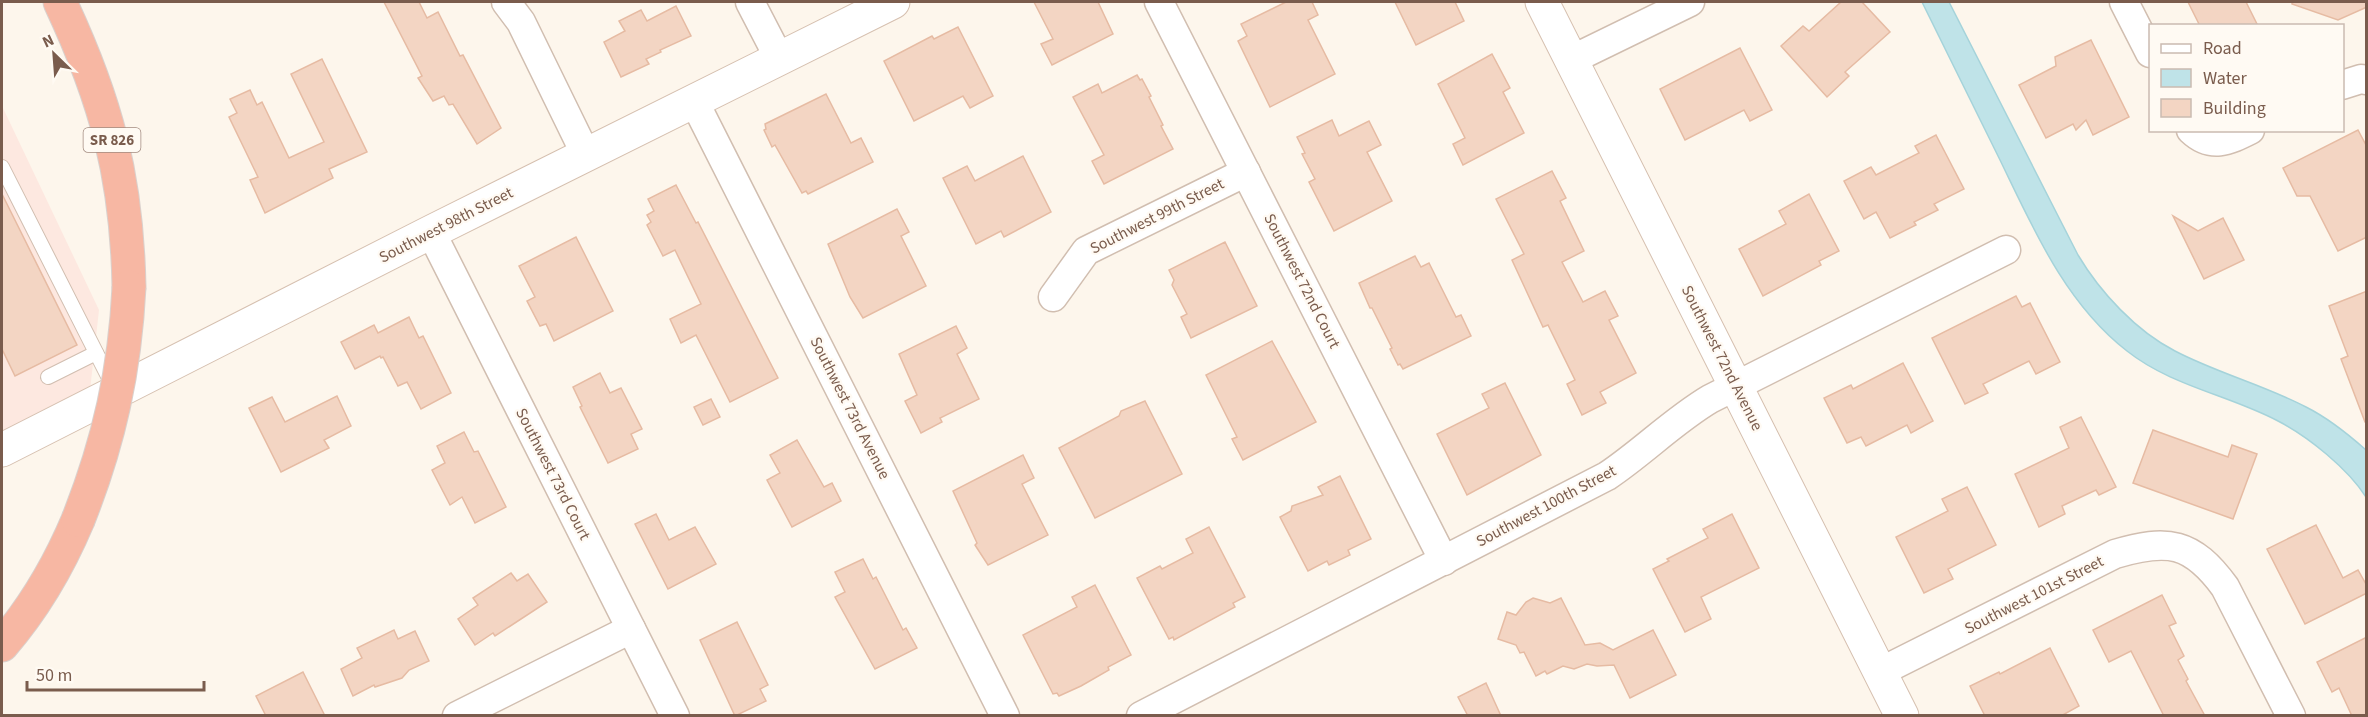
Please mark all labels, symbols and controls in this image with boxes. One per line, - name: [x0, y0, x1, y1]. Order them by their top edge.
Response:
- north arrow: [24, 24, 84, 84]
- legend: [2149, 24, 2344, 132]
- text: N: [39, 29, 58, 54]
- text: Road: [2203, 36, 2242, 61]
- text: Water: [2203, 66, 2247, 91]
- text: Building: [2203, 96, 2266, 121]
- road number: SR 826: [84, 128, 140, 152]
- street label: Southwest 99th Street: [1086, 172, 1228, 259]
- street label: Southwest 98th Street: [375, 181, 517, 268]
- street label: Southwest 72nd Court: [1258, 210, 1346, 353]
- street label: Southwest 72nd Avenue: [1676, 282, 1768, 435]
- street label: Southwest 73rd Avenue: [805, 333, 895, 483]
- street label: Southwest 73rd Court: [510, 404, 596, 544]
- street label: Southwest 100th Street: [1472, 459, 1620, 552]
- street label: Southwest 101st Street: [1961, 550, 2108, 640]
- scale bar: [27, 654, 204, 692]
- text: 50 m: [36, 663, 72, 688]

